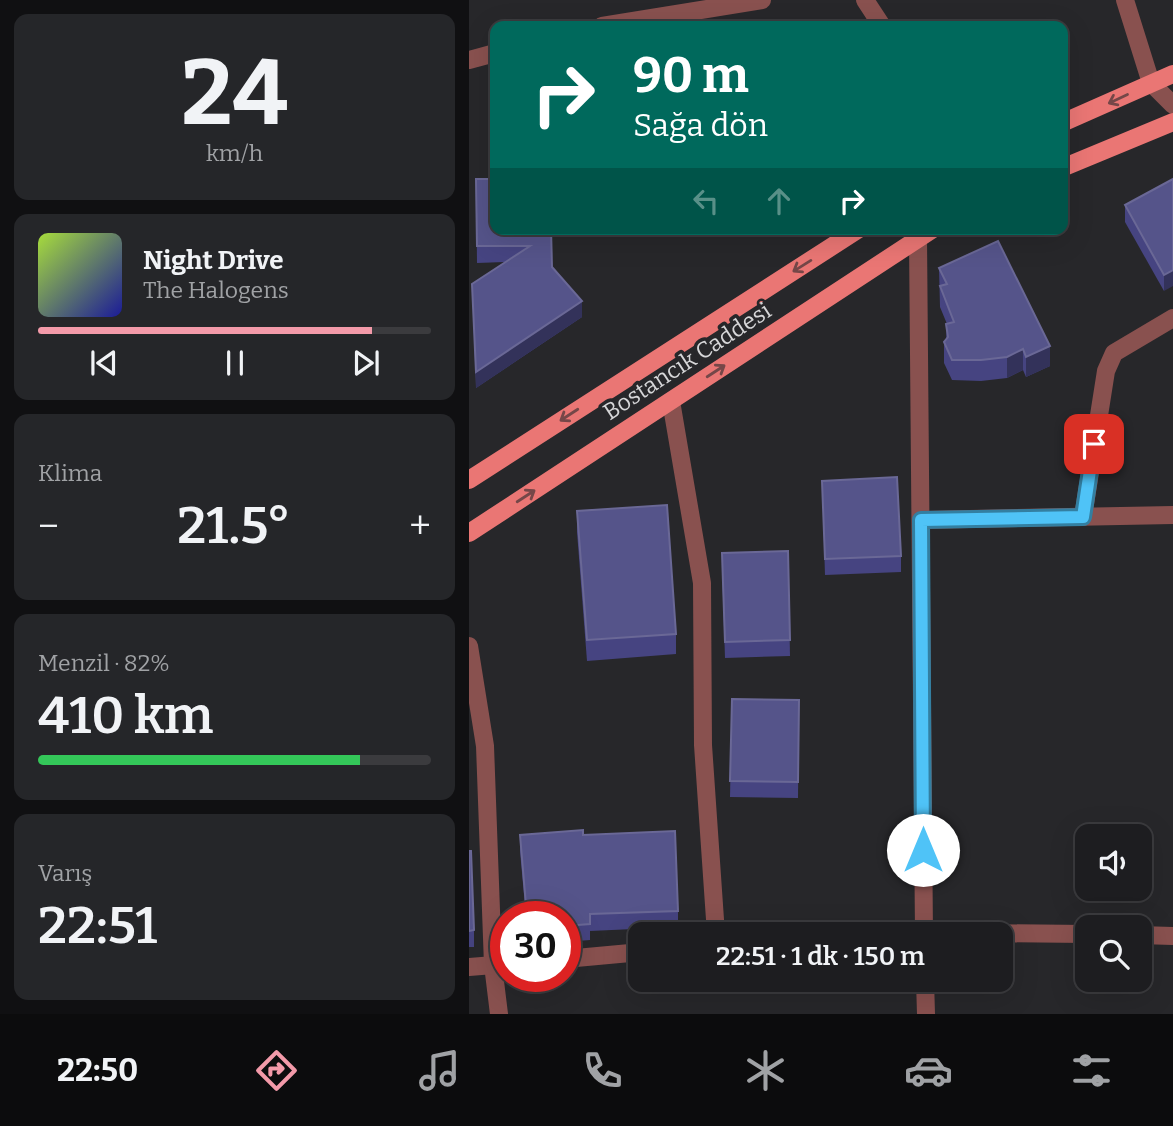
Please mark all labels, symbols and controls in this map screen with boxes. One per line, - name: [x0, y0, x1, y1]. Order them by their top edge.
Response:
- text: 24: [181, 39, 288, 148]
- text: 90 m: [633, 46, 749, 105]
- icon: right: [518, 49, 609, 140]
- one-way arrow: [1108, 93, 1129, 106]
- text: Sağa dön: [633, 106, 768, 144]
- text: km/h: [206, 139, 263, 167]
- icon: left: [687, 182, 725, 220]
- icon: ahead: [760, 182, 798, 220]
- icon: right: [833, 182, 871, 220]
- text: Night Drive: [143, 245, 284, 276]
- one-way arrow: [792, 259, 812, 273]
- text: The Halogens: [143, 276, 289, 304]
- street label: Bostancık Caddesi: [598, 296, 776, 426]
- icon: previous: [85, 344, 123, 382]
- icon: pause: [216, 344, 254, 382]
- icon: next: [347, 344, 385, 382]
- one-way arrow: [706, 364, 726, 378]
- one-way arrow: [560, 408, 579, 423]
- pin: [1064, 414, 1124, 474]
- icon: arrive: [1075, 425, 1113, 463]
- text: Klima: [38, 459, 102, 487]
- one-way arrow: [516, 488, 535, 503]
- text: 21.5°: [177, 494, 291, 557]
- text: −: [38, 503, 59, 549]
- text: +: [409, 503, 431, 549]
- text: Menzil · 82%: [38, 649, 170, 677]
- text: 410 km: [38, 684, 213, 747]
- position arrow: [886, 813, 960, 887]
- map controls: [1075, 824, 1152, 992]
- button: sound: [1075, 824, 1152, 901]
- text: Varış: [38, 859, 93, 887]
- text: 22:51: [38, 894, 157, 957]
- speed limit sign: 30: [490, 901, 581, 992]
- button: search: [1075, 915, 1152, 992]
- text: 22:51 · 1 dk · 150 m: [716, 941, 925, 972]
- icon: directions: [252, 1046, 301, 1095]
- icon: music: [415, 1046, 464, 1095]
- icon: phone: [578, 1046, 627, 1095]
- icon: climate: [741, 1046, 790, 1095]
- icon: car: [904, 1046, 953, 1095]
- icon: filters: [1067, 1046, 1116, 1095]
- text: 22:50: [57, 1051, 138, 1089]

